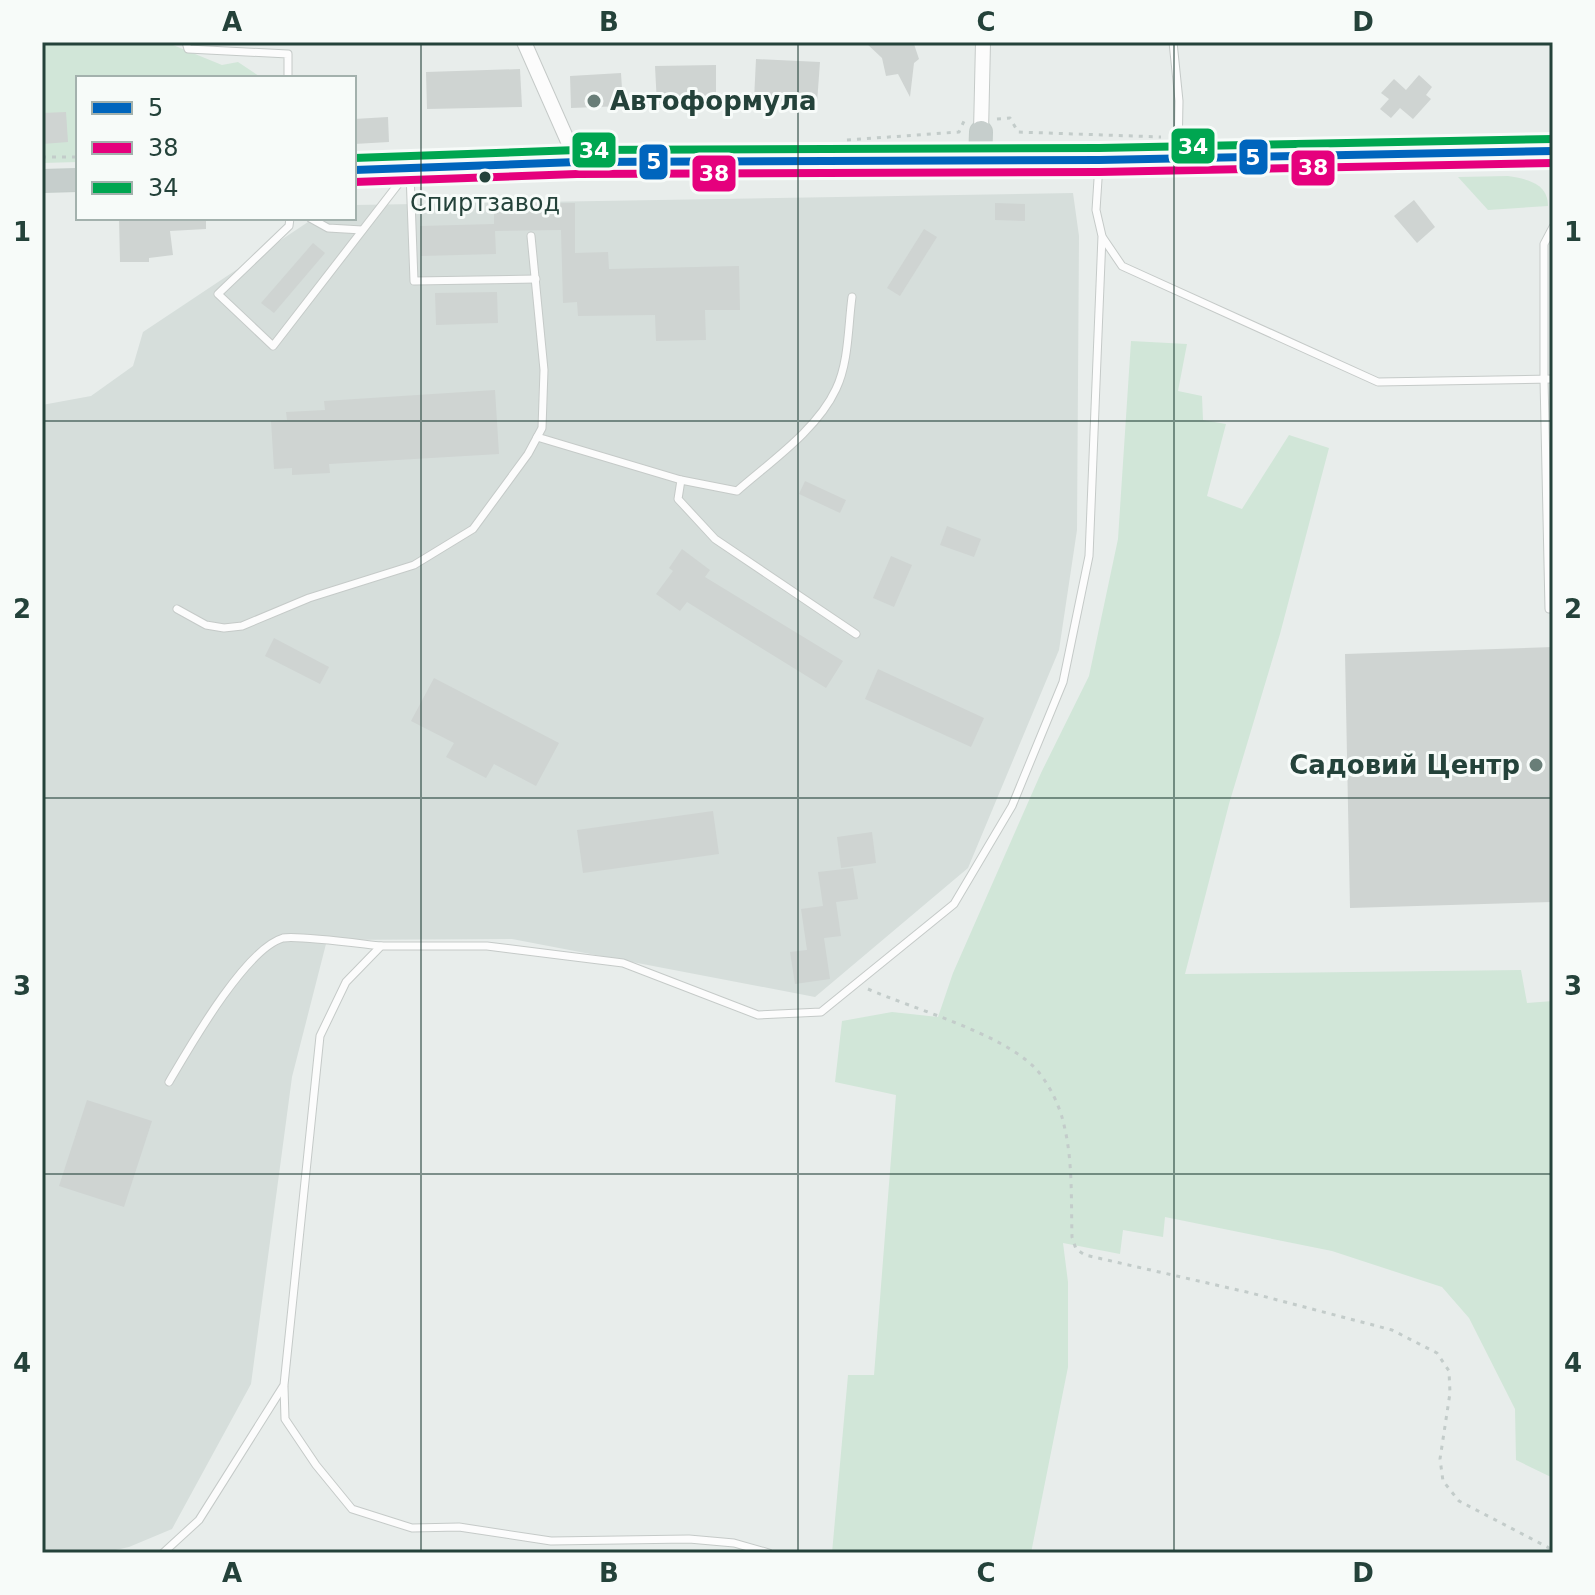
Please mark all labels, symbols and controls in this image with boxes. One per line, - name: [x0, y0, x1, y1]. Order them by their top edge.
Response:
- text: A: [222, 7, 242, 37]
- text: B: [599, 7, 619, 37]
- text: C: [976, 7, 996, 37]
- text: D: [1352, 7, 1374, 37]
- legend: [76, 76, 356, 220]
- place label: Автоформула: [610, 86, 817, 116]
- marker: Автоформула: [585, 92, 603, 110]
- text: 5: [148, 94, 163, 122]
- line badge: 34: [1170, 127, 1216, 165]
- line badge: 34: [571, 131, 617, 169]
- text: 38: [148, 134, 179, 162]
- text: 34: [1178, 134, 1208, 159]
- text: 34: [579, 138, 609, 163]
- line badge: 5: [1238, 138, 1269, 176]
- line badge: 5: [638, 143, 669, 181]
- text: 5: [1245, 145, 1261, 170]
- text: 5: [646, 149, 662, 174]
- line badge: 38: [1290, 149, 1336, 187]
- line badge: 38: [691, 154, 737, 193]
- text: 38: [1298, 155, 1328, 180]
- text: 38: [699, 161, 729, 186]
- marker: Спиртзавод: [477, 169, 493, 185]
- text: 34: [148, 174, 179, 202]
- place label: Спиртзавод: [410, 189, 560, 217]
- text: 1: [13, 217, 31, 247]
- text: 1: [1564, 217, 1582, 247]
- text: 2: [13, 594, 31, 624]
- text: 2: [1564, 594, 1582, 624]
- place label: Садовий Центр: [1289, 750, 1520, 780]
- marker: Садовий Центр: [1527, 756, 1545, 774]
- text: 3: [13, 971, 31, 1001]
- text: 3: [1564, 971, 1582, 1001]
- text: 4: [13, 1348, 31, 1378]
- text: 4: [1564, 1348, 1582, 1378]
- text: A: [222, 1558, 242, 1588]
- text: B: [599, 1558, 619, 1588]
- text: C: [976, 1558, 996, 1588]
- text: D: [1352, 1558, 1374, 1588]

